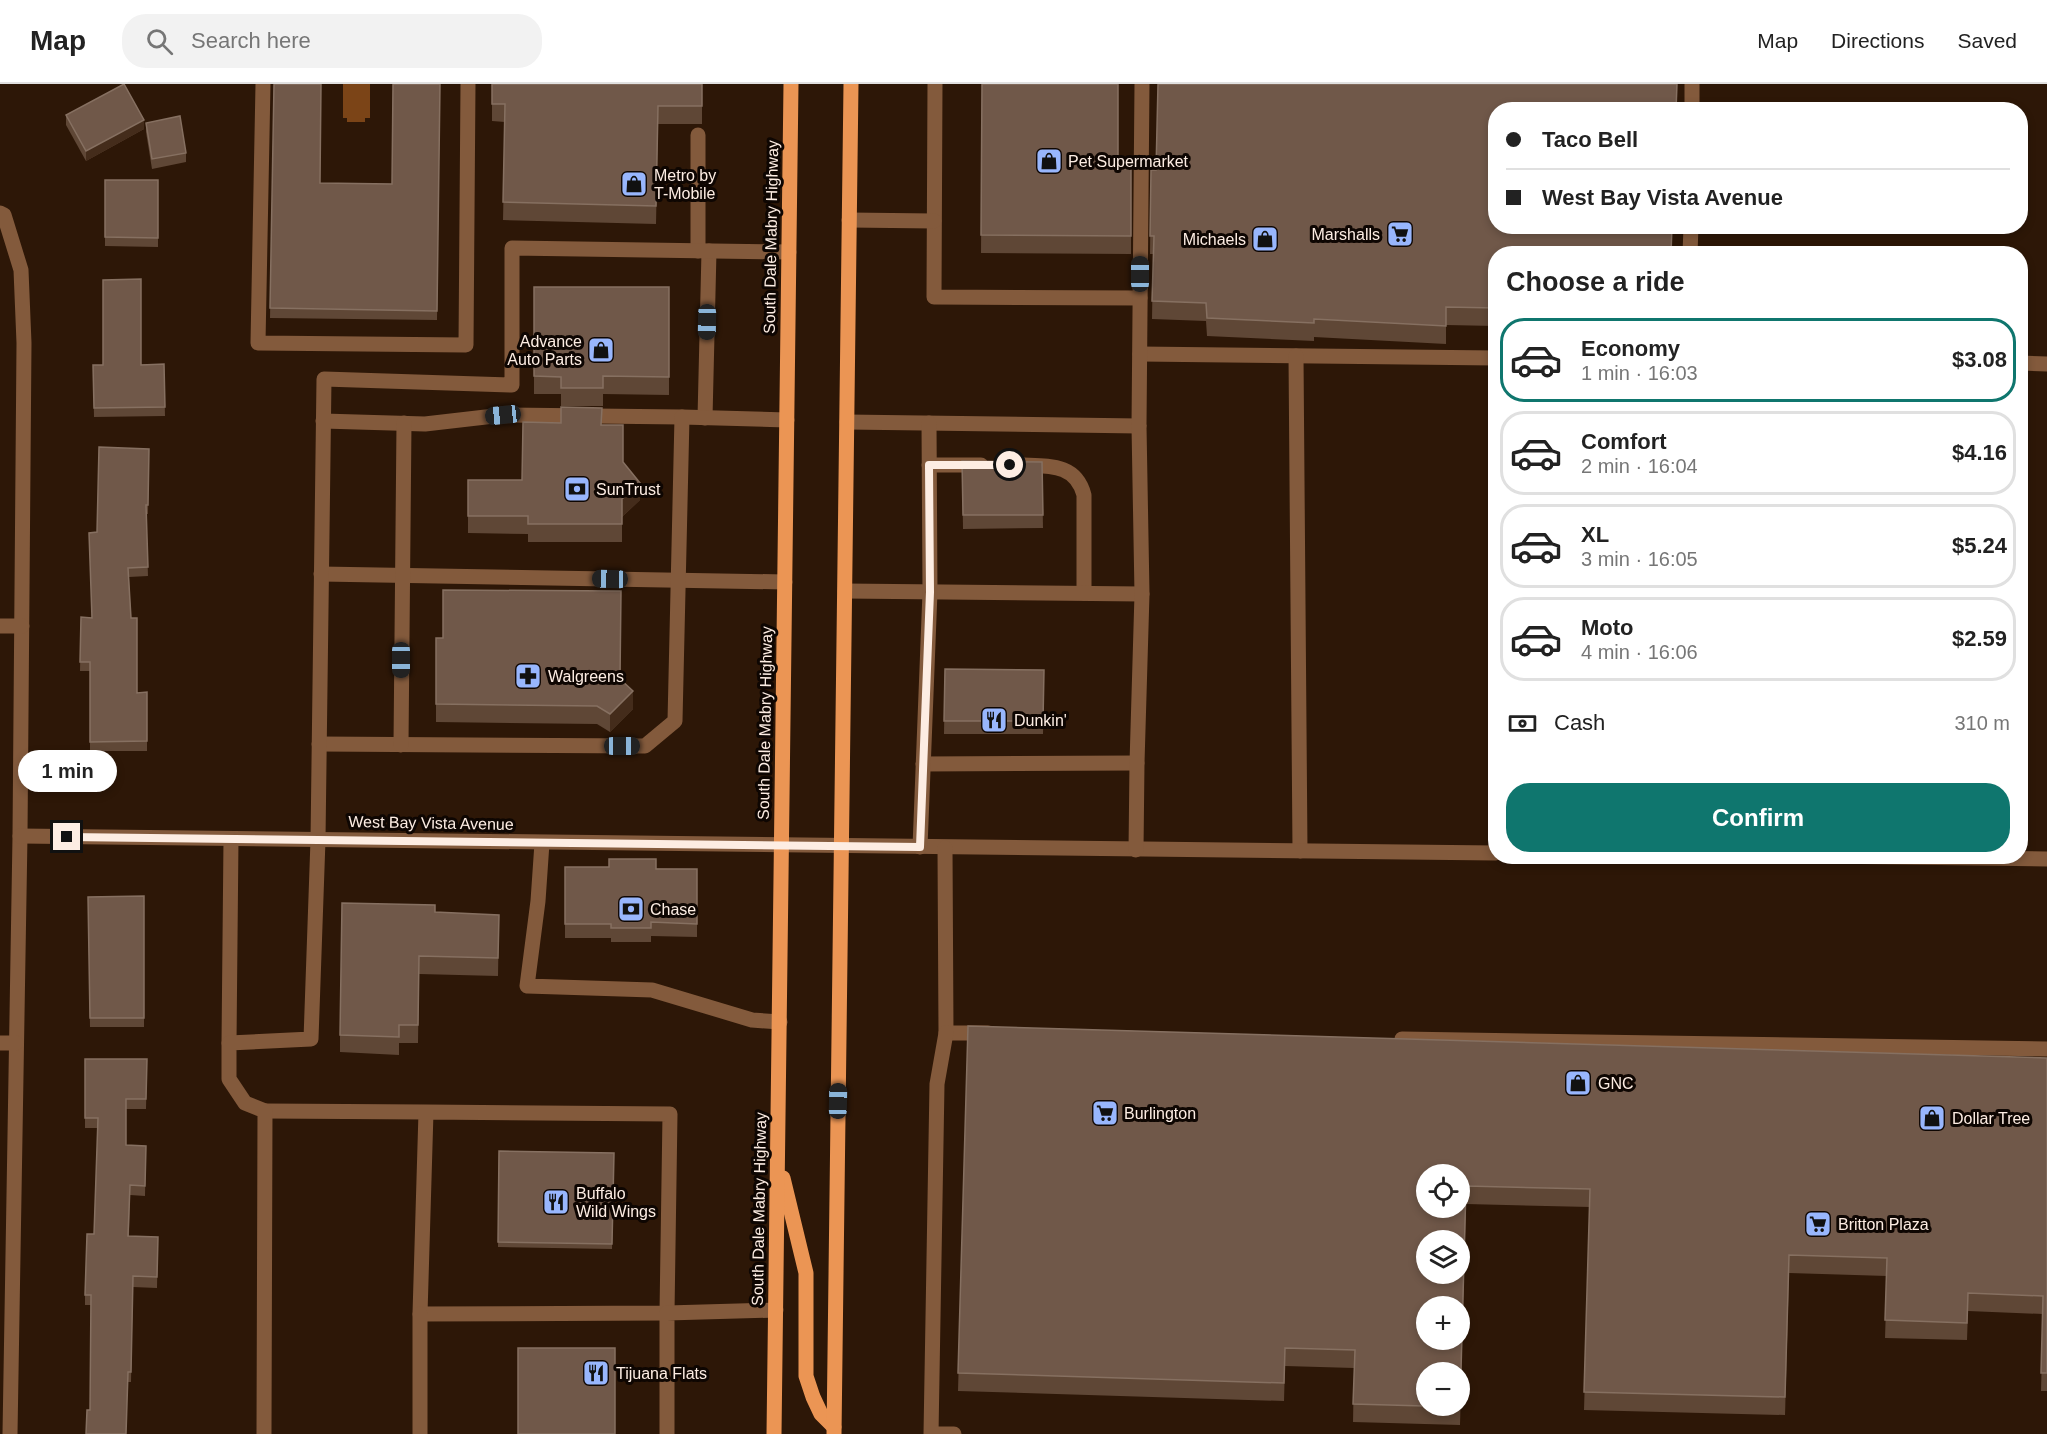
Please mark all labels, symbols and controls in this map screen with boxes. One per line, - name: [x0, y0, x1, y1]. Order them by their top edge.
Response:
- search box: [122, 14, 542, 68]
- text: Map: [30, 25, 86, 56]
- icon: search: [143, 25, 176, 58]
- text: Search here: [191, 28, 311, 53]
- text: Map: [1757, 29, 1798, 52]
- text: Directions: [1831, 29, 1924, 52]
- text: Saved: [1957, 29, 2017, 52]
- text: Taco Bell: [1542, 127, 1638, 152]
- street label: South Dale Mabry Highway: [761, 140, 781, 334]
- shop icon: Pet Supermarket: [1034, 146, 1064, 176]
- place label: Pet Supermarket: [1068, 153, 1189, 170]
- place label: Metro by T-Mobile: [654, 167, 716, 202]
- shop icon: Metro by T-Mobile: [619, 169, 649, 199]
- text: West Bay Vista Avenue: [1542, 185, 1783, 210]
- supermarket icon: Marshalls: [1385, 219, 1415, 249]
- shop icon: Michaels: [1250, 224, 1280, 254]
- place label: Marshalls: [1312, 226, 1380, 243]
- place label: Michaels: [1183, 231, 1246, 248]
- car: [1131, 256, 1149, 292]
- text: Choose a ride: [1506, 267, 1685, 297]
- car: [698, 304, 716, 340]
- place label: Advance Auto Parts: [507, 333, 582, 368]
- icon: car: [1509, 333, 1563, 387]
- shop icon: Advance Auto Parts: [586, 335, 616, 365]
- text: Economy: [1581, 336, 1680, 361]
- text: $3.08: [1952, 347, 2007, 372]
- text: 1 min · 16:03: [1581, 362, 1698, 384]
- car: [484, 404, 522, 426]
- icon: car: [1509, 426, 1563, 480]
- text: Comfort: [1581, 429, 1667, 454]
- text: $4.16: [1952, 440, 2007, 465]
- route start: [996, 451, 1023, 478]
- text: 2 min · 16:04: [1581, 455, 1698, 477]
- bank icon: SunTrust: [562, 474, 592, 504]
- place label: SunTrust: [596, 481, 661, 498]
- icon: car: [1509, 519, 1563, 573]
- text: XL: [1581, 522, 1609, 547]
- text: $5.24: [1952, 533, 2007, 558]
- text: 3 min · 16:05: [1581, 548, 1698, 570]
- car: [592, 570, 628, 588]
- icon: car: [1509, 612, 1563, 666]
- text: Moto: [1581, 615, 1634, 640]
- street label: South Dale Mabry Highway: [755, 626, 775, 820]
- text: $2.59: [1952, 626, 2007, 651]
- text: 4 min · 16:06: [1581, 641, 1698, 663]
- car: [392, 642, 410, 678]
- pharmacy icon: Walgreens: [513, 661, 543, 691]
- place label: Walgreens: [548, 668, 624, 685]
- restaurant icon: Dunkin': [979, 705, 1009, 735]
- icon: cash: [1506, 707, 1539, 740]
- text: Cash: [1554, 710, 1605, 735]
- place label: Dunkin': [1014, 712, 1067, 729]
- text: 310 m: [1954, 712, 2010, 734]
- car: [604, 737, 640, 755]
- callout: 1 min: [17, 750, 116, 792]
- text: 1 min: [41, 760, 94, 782]
- button: Confirm: [1506, 783, 2010, 852]
- street label: West Bay Vista Avenue: [348, 813, 514, 833]
- route end: [53, 823, 80, 850]
- bank icon: Chase: [616, 894, 646, 924]
- place label: Chase: [650, 901, 696, 918]
- shop icon: GNC: [1563, 1068, 1593, 1098]
- place label: GNC: [1598, 1075, 1634, 1092]
- car: [829, 1083, 847, 1119]
- supermarket icon: Burlington: [1090, 1098, 1120, 1128]
- shop icon: Dollar Tree: [1917, 1103, 1947, 1133]
- place label: Burlington: [1124, 1105, 1196, 1122]
- place label: Dollar Tree: [1952, 1110, 2030, 1127]
- street label: South Dale Mabry Highway: [749, 1112, 769, 1306]
- map controls: [1416, 1164, 1470, 1416]
- button: locate: [1416, 1164, 1470, 1218]
- place label: Buffalo Wild Wings: [576, 1185, 656, 1220]
- restaurant icon: Buffalo Wild Wings: [541, 1187, 571, 1217]
- supermarket icon: Britton Plaza: [1803, 1209, 1833, 1239]
- place label: Britton Plaza: [1838, 1216, 1929, 1233]
- button: layers: [1416, 1230, 1470, 1284]
- button: +: [1416, 1296, 1470, 1350]
- restaurant icon: Tijuana Flats: [581, 1358, 611, 1388]
- button: −: [1416, 1362, 1470, 1416]
- place label: Tijuana Flats: [616, 1365, 707, 1382]

